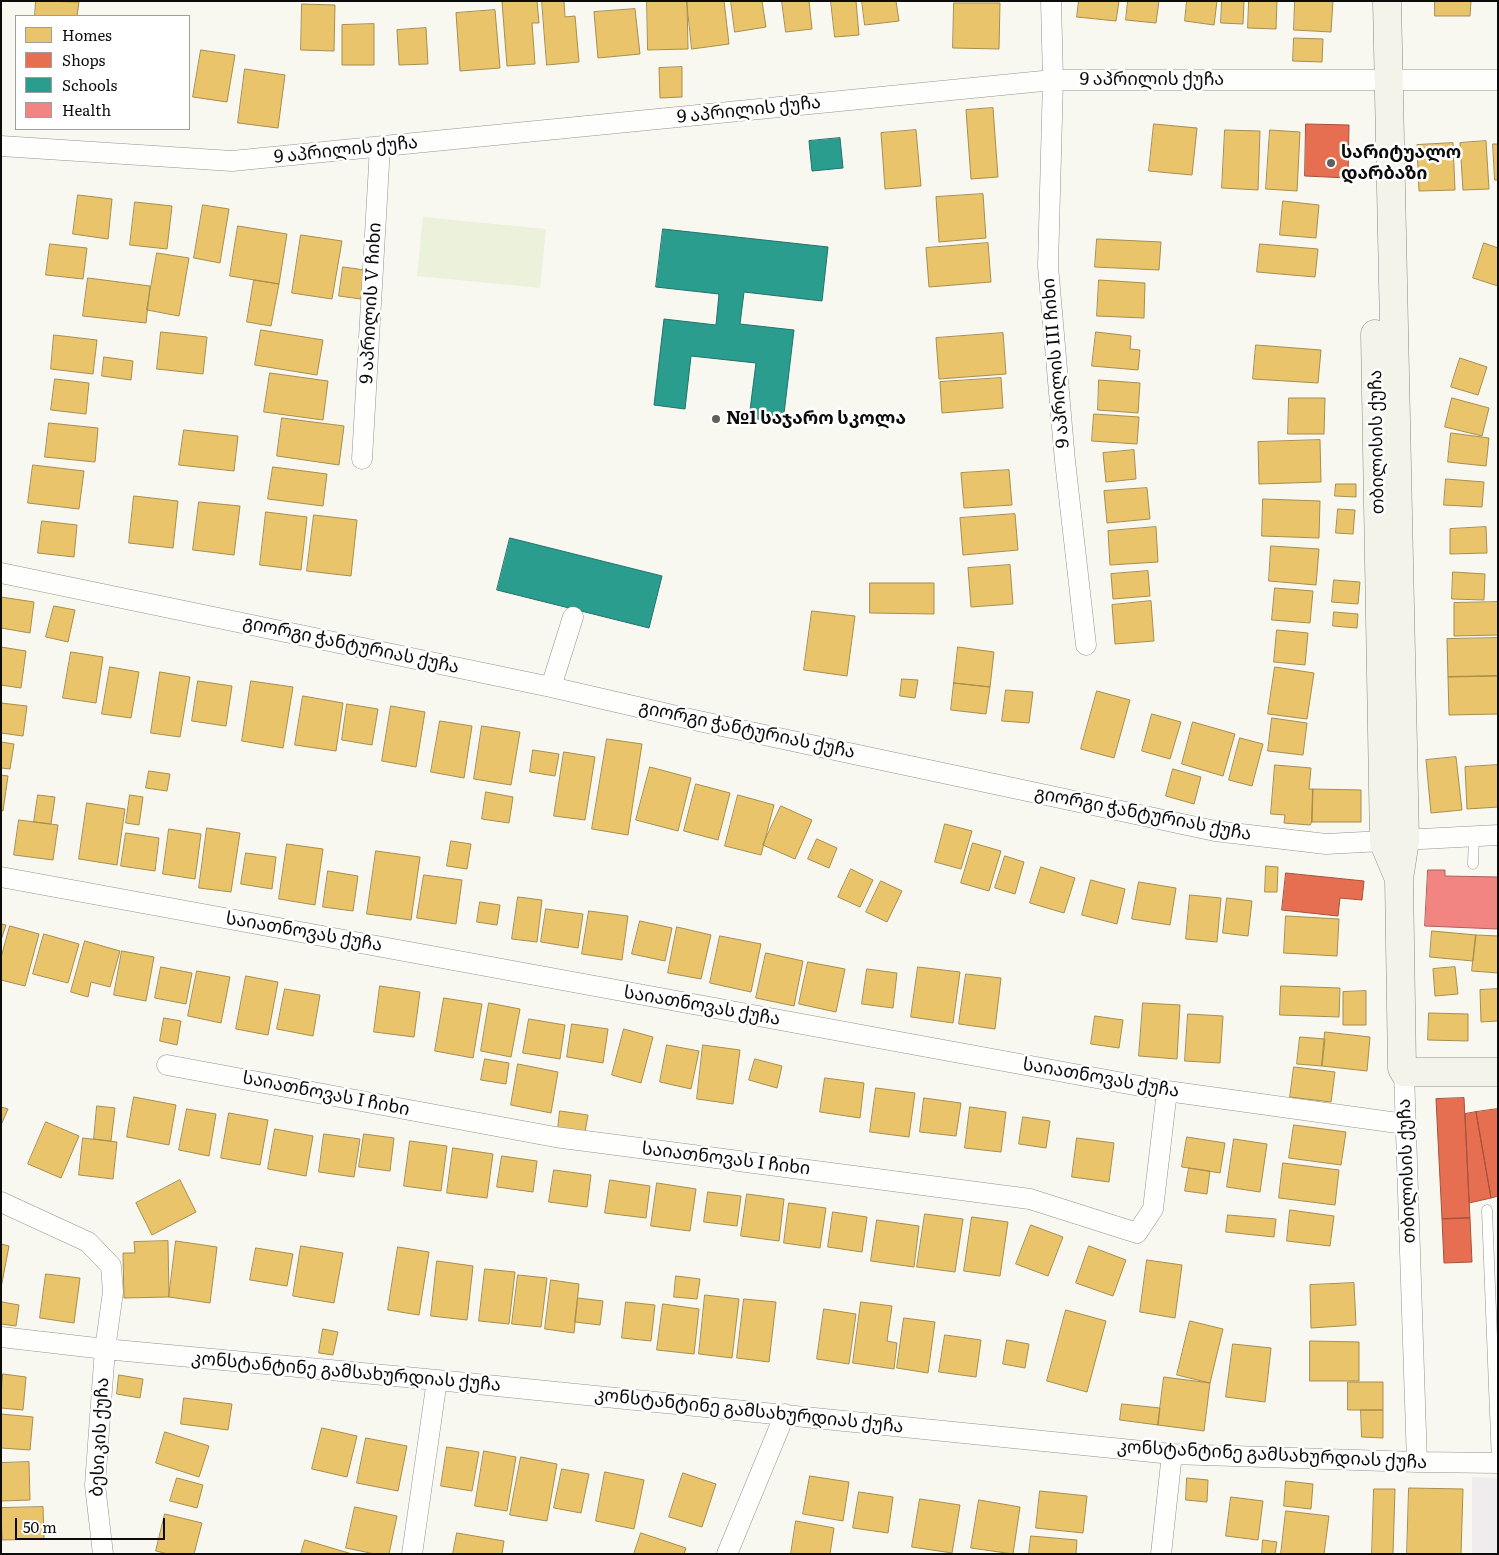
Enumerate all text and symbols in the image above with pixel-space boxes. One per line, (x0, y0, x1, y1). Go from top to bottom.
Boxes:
legend (15, 15, 190, 130)
text: Homes (62, 23, 112, 46)
text: Shops (62, 48, 105, 71)
street label: 9 აპრილის ქუჩა (1080, 69, 1224, 91)
text: Schools (62, 73, 117, 96)
street label: 9 აპრილის ქუჩა (676, 92, 822, 128)
text: Health (62, 98, 111, 121)
street label: 9 აპრილის ქუჩა (273, 132, 419, 168)
place label: სარიტუალო დარბაზი (1341, 142, 1461, 184)
marker: სარიტუალო დარბაზი (1325, 157, 1337, 169)
street label: 9 აპრილის V ჩიხი (356, 222, 386, 384)
street label: 9 აპრილის III ჩიხი (1038, 277, 1074, 449)
street label: თბილისის ქუჩა (1365, 369, 1389, 515)
place label: №1 საჯარო სკოლა (726, 408, 906, 430)
marker: №1 საჯარო სკოლა (710, 413, 722, 425)
street label: გიორგი ჭანტურიას ქუჩა (241, 612, 461, 678)
street label: გიორგი ჭანტურიას ქუჩა (637, 697, 857, 763)
street label: გიორგი ჭანტურიას ქუჩა (1033, 782, 1253, 846)
street label: საიათნოვას ქუჩა (224, 908, 384, 956)
street label: საიათნოვას ქუჩა (622, 982, 782, 1030)
street label: საიათნოვას ქუჩა (1021, 1054, 1181, 1102)
street label: საიათნოვას I ჩიხი (241, 1067, 411, 1121)
street label: თბილისის ქუჩა (1394, 1098, 1420, 1244)
street label: საიათნოვას I ჩიხი (640, 1138, 812, 1180)
street label: კონსტანტინე გამსახურდიას ქუჩა (190, 1348, 502, 1396)
street label: ბესიკის ქუჩა (86, 1377, 114, 1497)
street label: კონსტანტინე გამსახურდიას ქუჩა (593, 1384, 905, 1438)
street label: კონსტანტინე გამსახურდიას ქუჩა (1116, 1436, 1428, 1474)
scale bar (18, 1508, 168, 1540)
text: 50 m (23, 1515, 57, 1538)

